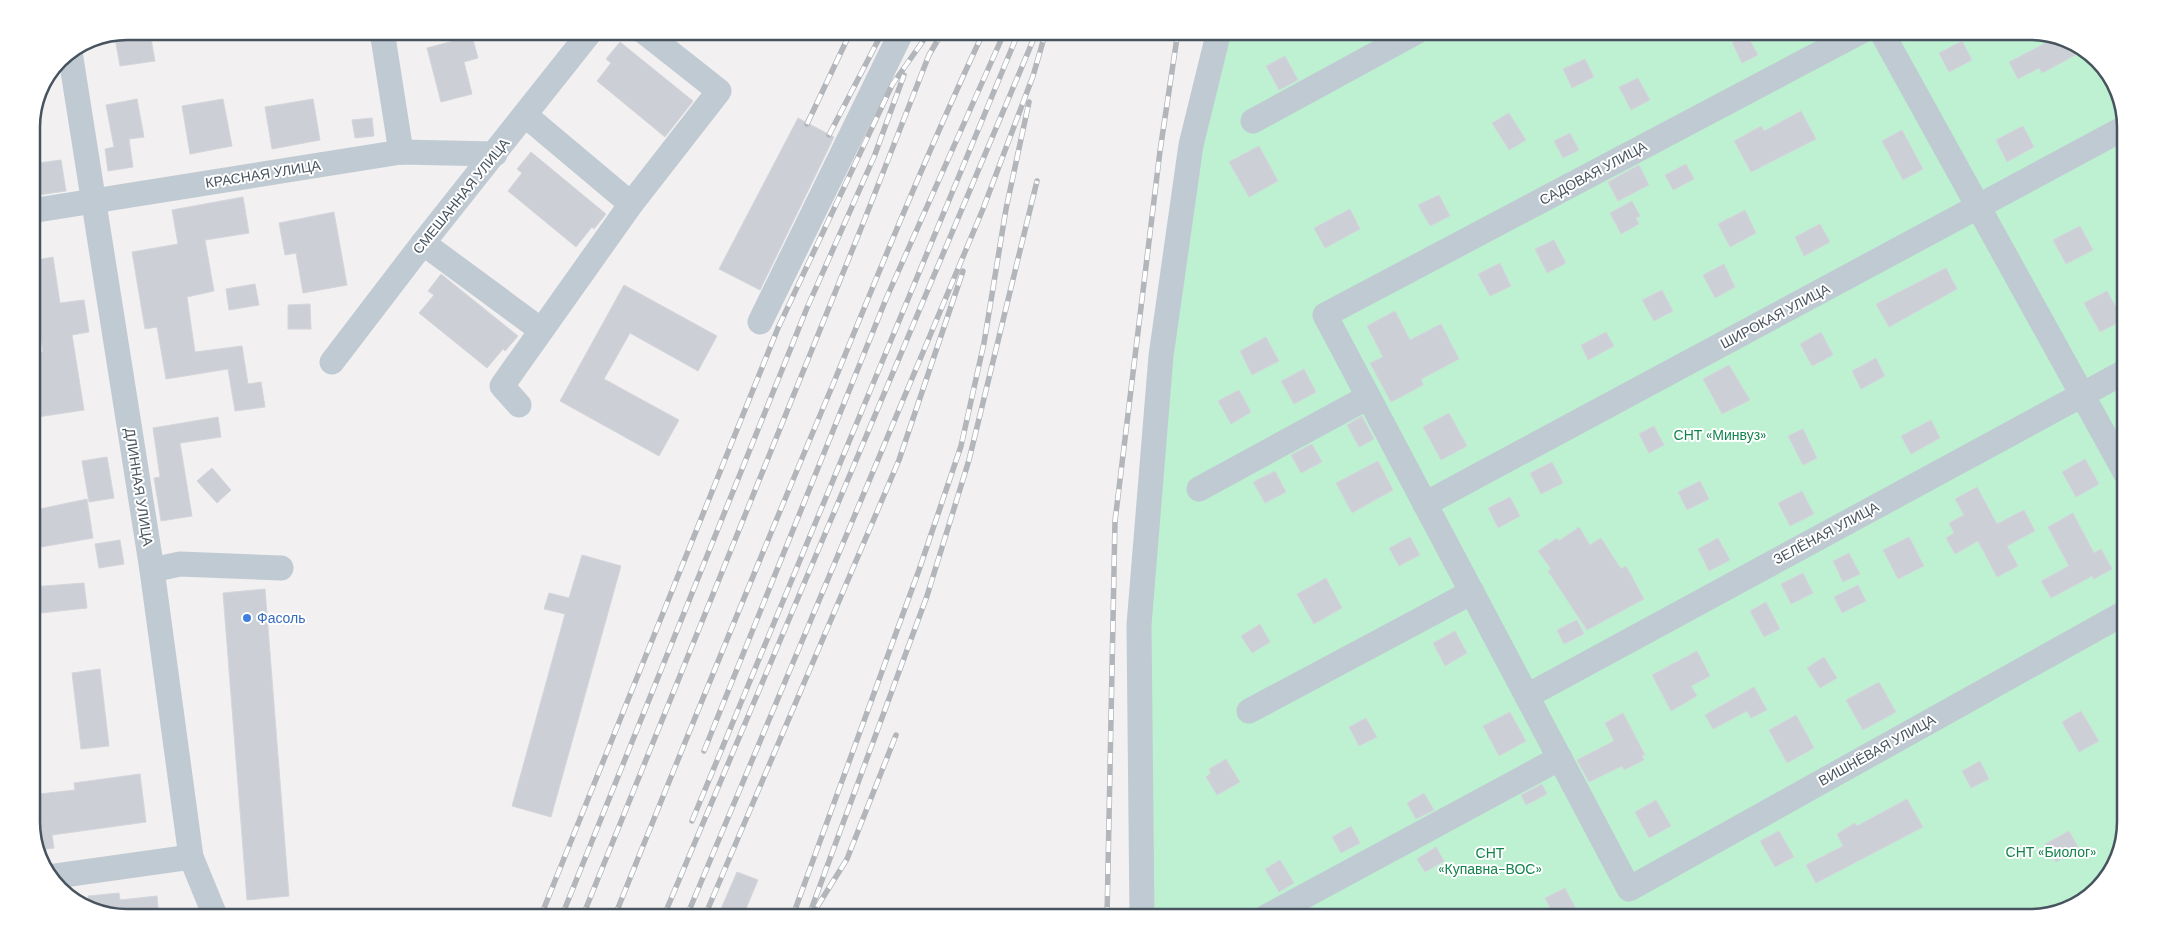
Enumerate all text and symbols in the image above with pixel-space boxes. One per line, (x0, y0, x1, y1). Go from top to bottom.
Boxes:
street label: СМЕШАННАЯ УЛИЦА (409, 134, 514, 258)
street label: САДОВАЯ УЛИЦА (1536, 137, 1651, 209)
street label: КРАСНАЯ УЛИЦА (204, 156, 323, 192)
street label: ШИРОКАЯ УЛИЦА (1717, 279, 1833, 352)
park label: СНТ «Минвуз» (1674, 426, 1766, 444)
street label: ДЛИННАЯ УЛИЦА (121, 427, 157, 548)
street label: ЗЕЛЁНАЯ УЛИЦА (1770, 497, 1882, 568)
place label: Фасоль (257, 609, 306, 627)
marker: Фасоль (241, 612, 253, 624)
street label: ВИШНЁВАЯ УЛИЦА (1815, 710, 1939, 790)
park label: СНТ «Биолог» (2006, 843, 2096, 861)
park label: СНТ «Купавна-ВОС» (1438, 844, 1542, 878)

